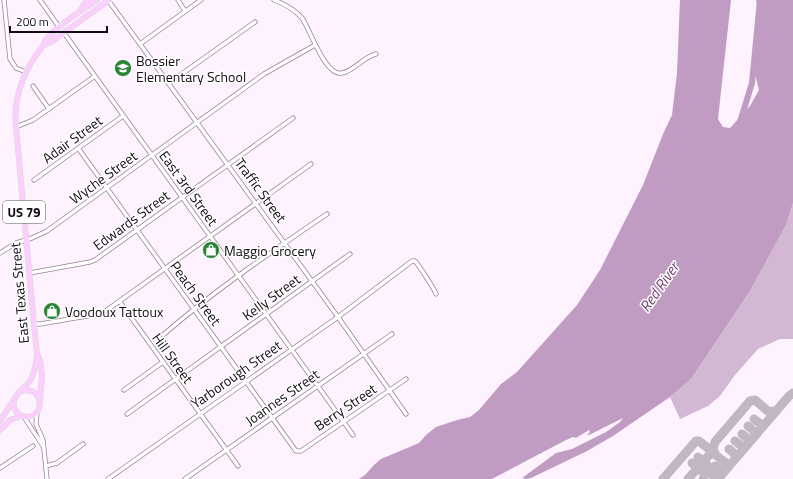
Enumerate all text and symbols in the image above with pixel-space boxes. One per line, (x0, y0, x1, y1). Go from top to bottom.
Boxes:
scale bar (10, 8, 107, 34)
text: 200 m (16, 12, 49, 31)
place label: Bossier Elementary School (136, 50, 246, 87)
school or university icon: Bossier Elementary School (113, 58, 133, 78)
street label: Adair Street (38, 110, 106, 168)
street label: Wyche Street (65, 145, 141, 209)
street label: East 3rd Street (155, 146, 224, 230)
street label: Traffic Street (230, 153, 292, 227)
street label: Edwards Street (88, 185, 174, 255)
road number: US 79 (3, 201, 45, 223)
shop icon: Maggio Grocery (201, 240, 221, 260)
place label: Maggio Grocery (224, 240, 316, 261)
street label: East Texas Street (4, 242, 34, 344)
street label: Peach Street (165, 256, 227, 330)
water label: Red River (634, 256, 686, 317)
street label: Kelly Street (238, 269, 304, 325)
shop icon: Voodoux Tattoux (42, 301, 62, 321)
place label: Voodoux Tattoux (65, 301, 164, 322)
street label: Hill Street (147, 328, 199, 388)
street label: Yarborough Street (186, 335, 286, 413)
street label: Joannes Street (241, 364, 323, 430)
street label: Berry Street (310, 378, 380, 436)

